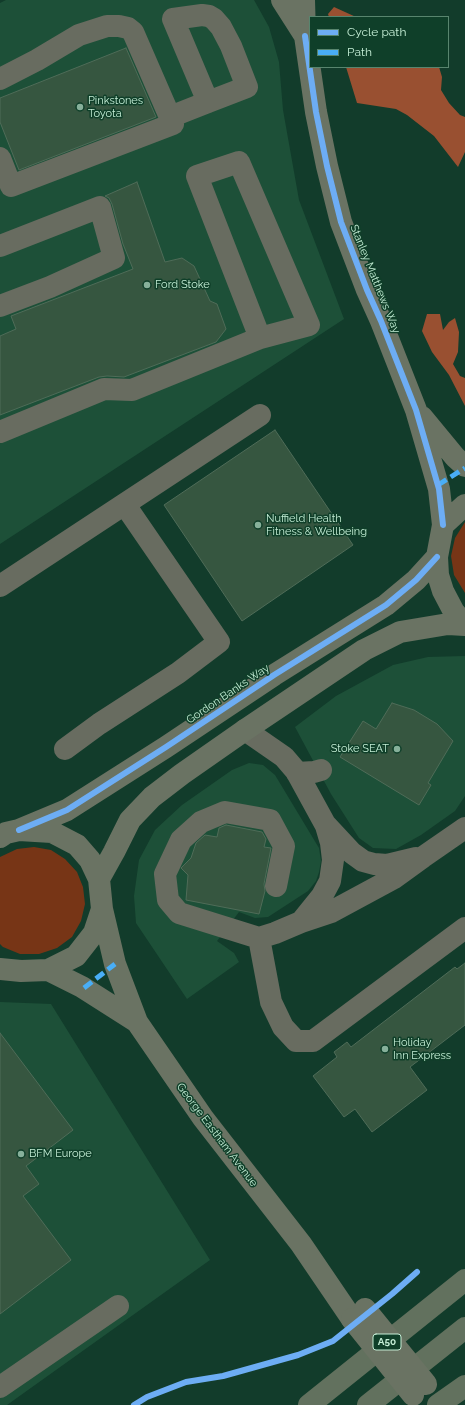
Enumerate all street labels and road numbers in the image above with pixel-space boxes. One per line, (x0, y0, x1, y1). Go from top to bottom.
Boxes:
street label: Stanley Matthews Way (347, 223, 403, 335)
street label: Gordon Banks Way (184, 661, 272, 727)
street label: George Eastham Avenue (174, 1081, 260, 1189)
road number: A50 (373, 1334, 401, 1350)

